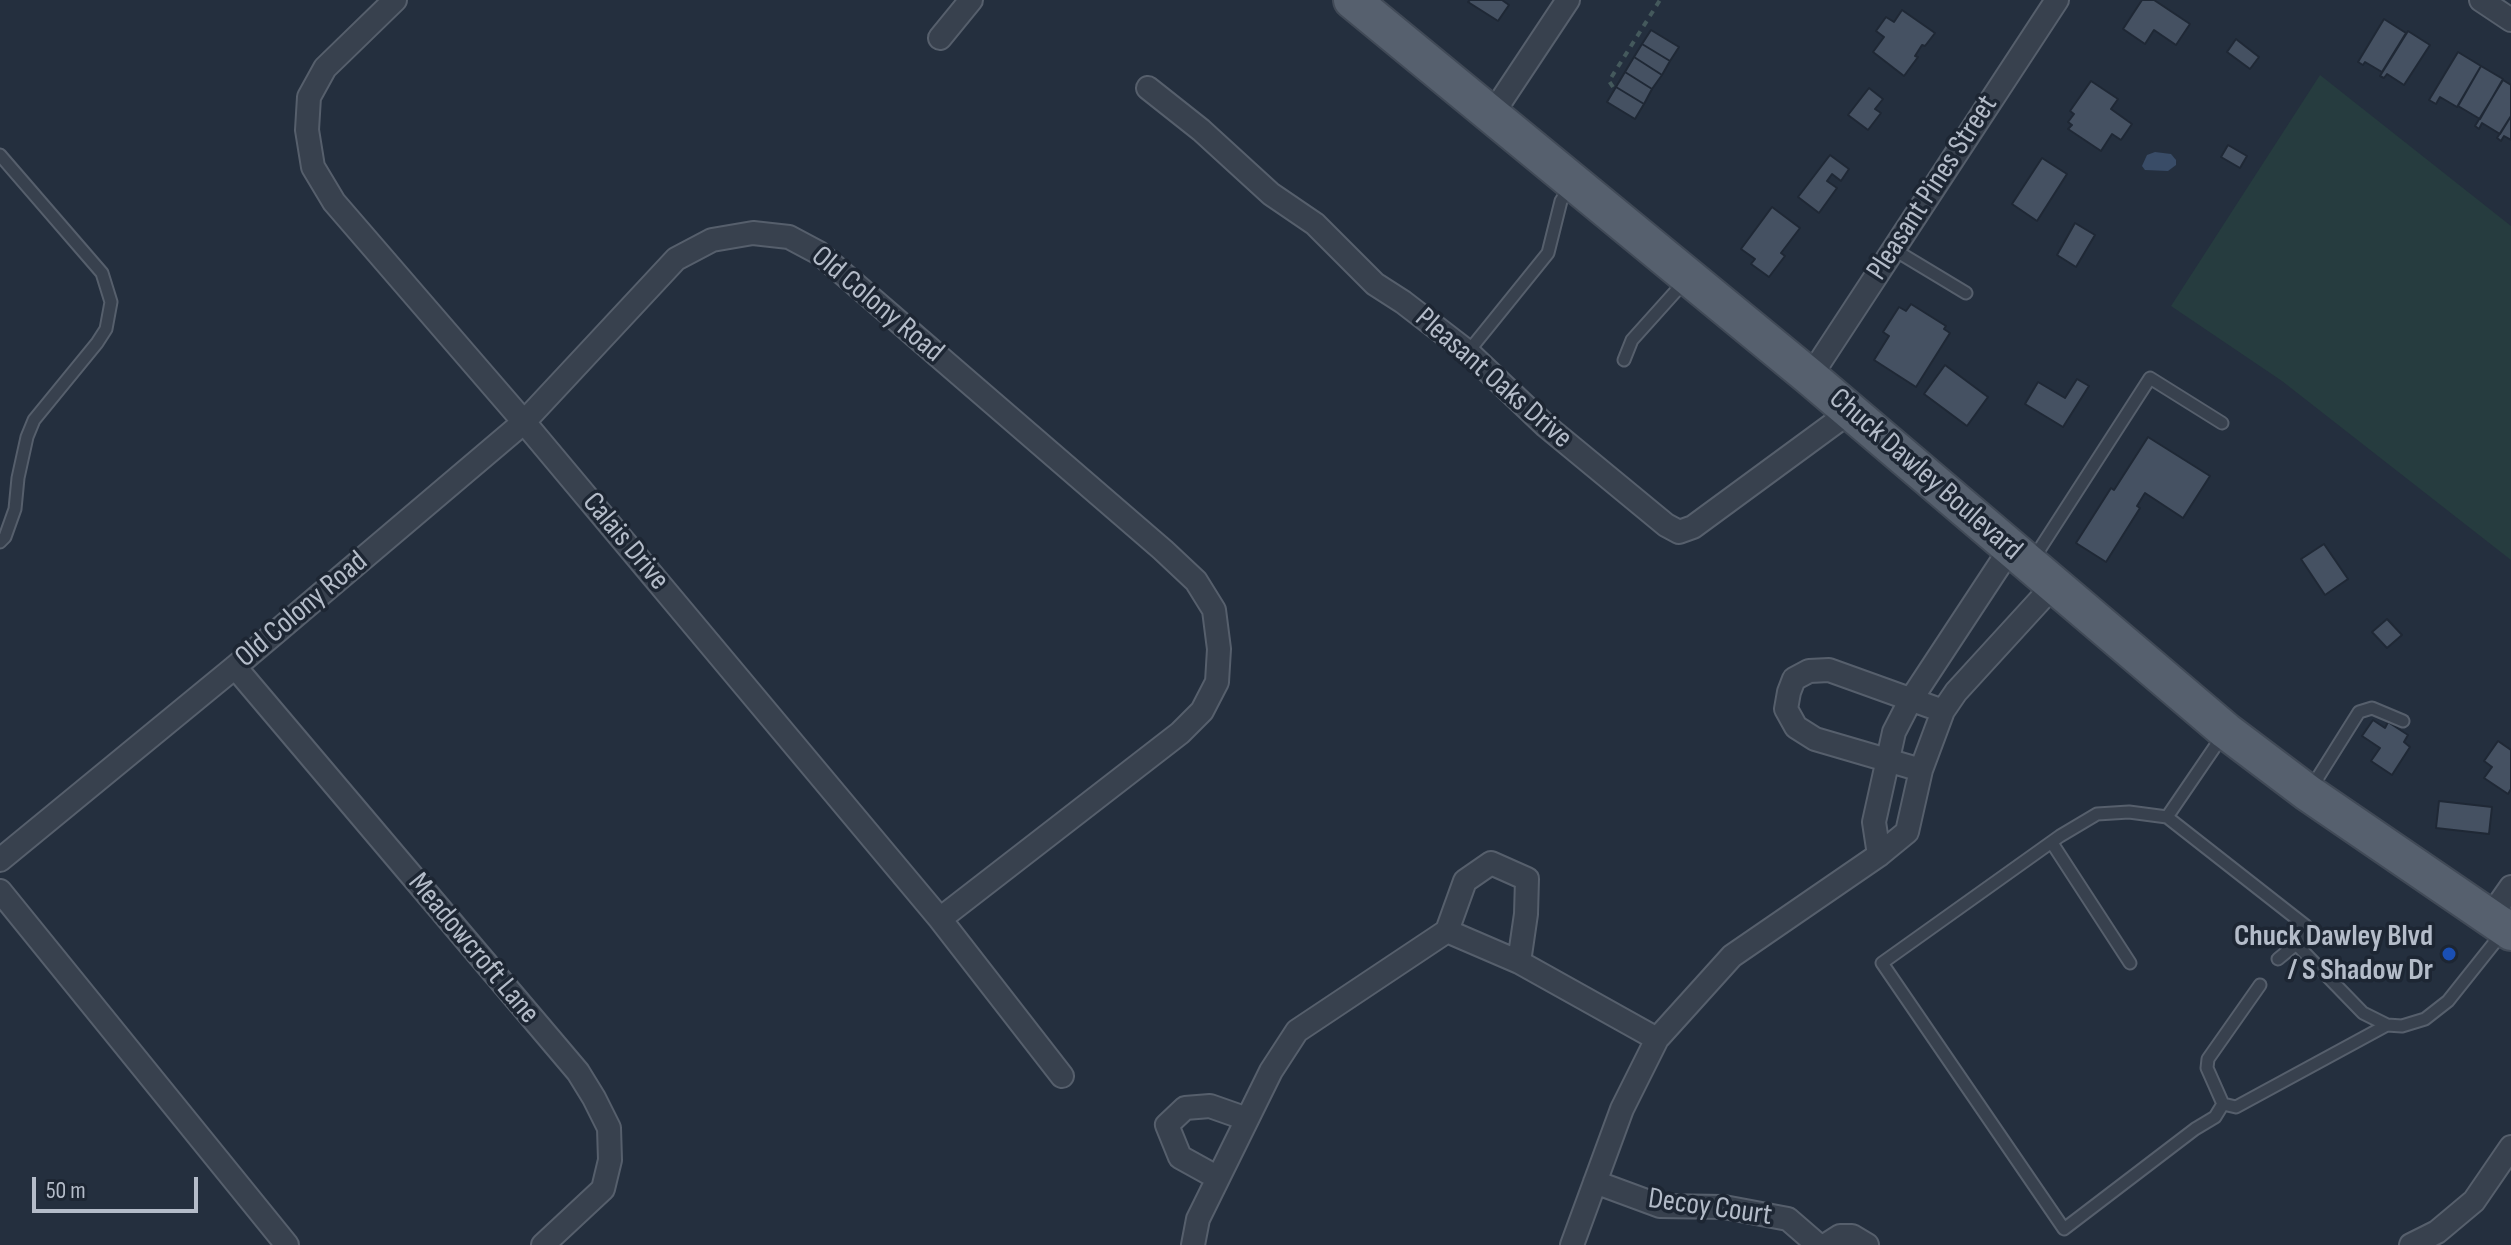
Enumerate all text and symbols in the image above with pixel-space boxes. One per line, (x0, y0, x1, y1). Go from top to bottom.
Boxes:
street label: Pleasant Pines Street (1860, 89, 2006, 287)
street label: Old Colony Road (804, 239, 950, 371)
street label: Pleasant Oaks Drive (1407, 301, 1579, 457)
street label: Chuck Dawley Boulevard (1821, 381, 2029, 569)
street label: Calais Drive (574, 486, 676, 598)
street label: Old Colony Road (229, 544, 375, 676)
street label: Meadowcroft Lane (400, 866, 546, 1032)
place label: Chuck Dawley Blvd / S Shadow Dr (2234, 919, 2433, 990)
marker: Chuck Dawley Blvd / S Shadow Dr (2440, 945, 2458, 963)
scale bar (36, 1161, 202, 1211)
text: 50 m (46, 1176, 86, 1205)
street label: Decoy Court (1646, 1182, 1774, 1234)

